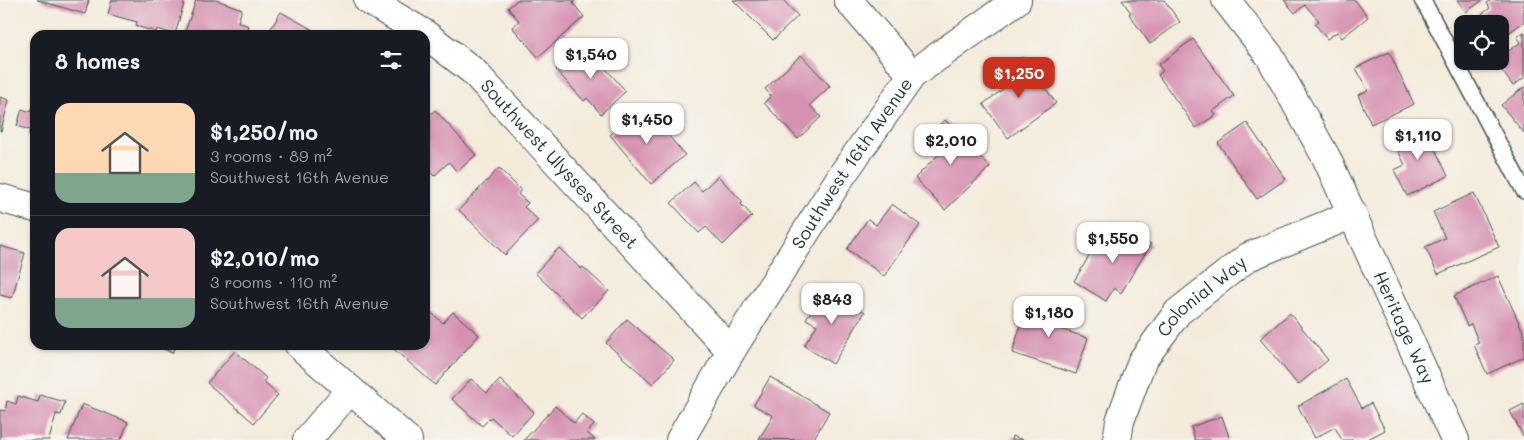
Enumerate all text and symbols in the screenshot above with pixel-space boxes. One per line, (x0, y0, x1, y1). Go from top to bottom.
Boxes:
map controls (1454, 15, 1509, 70)
button: locate (1454, 15, 1509, 70)
pin: $1,540 (550, 38, 632, 80)
text: $1,540 (565, 43, 617, 64)
icon: filters (377, 46, 405, 74)
text: 8 homes (55, 47, 140, 74)
pin: $1,250 (978, 56, 1060, 99)
text: $1,250 (994, 62, 1044, 83)
street label: Southwest 16th Avenue (785, 72, 918, 253)
street label: Southwest Ulysses Street (475, 74, 644, 254)
pin: $1,450 (606, 102, 688, 145)
text: $1,450 (621, 108, 673, 129)
text: $1,250/mo (210, 118, 318, 145)
pin: $1,110 (1377, 119, 1459, 161)
icon: home (95, 123, 155, 183)
pin: $2,010 (910, 124, 992, 166)
text: $1,110 (1395, 124, 1441, 145)
text: $2,010 (925, 129, 977, 150)
text: 3 rooms · 89 m² (210, 145, 332, 166)
text: Southwest 16th Avenue (210, 166, 389, 187)
pin: $1,550 (1072, 222, 1154, 264)
text: $1,550 (1088, 227, 1138, 248)
text: $2,010/mo (210, 244, 319, 271)
icon: home (95, 248, 155, 308)
street label: Colonial Way (1151, 250, 1251, 341)
street label: Heritage Way (1368, 267, 1441, 387)
text: 3 rooms · 110 m² (210, 271, 337, 292)
pin: $843 (802, 282, 862, 325)
text: $843 (812, 288, 852, 309)
text: Southwest 16th Avenue (210, 292, 389, 313)
pin: $1,180 (1008, 296, 1090, 338)
text: $1,180 (1024, 301, 1074, 322)

